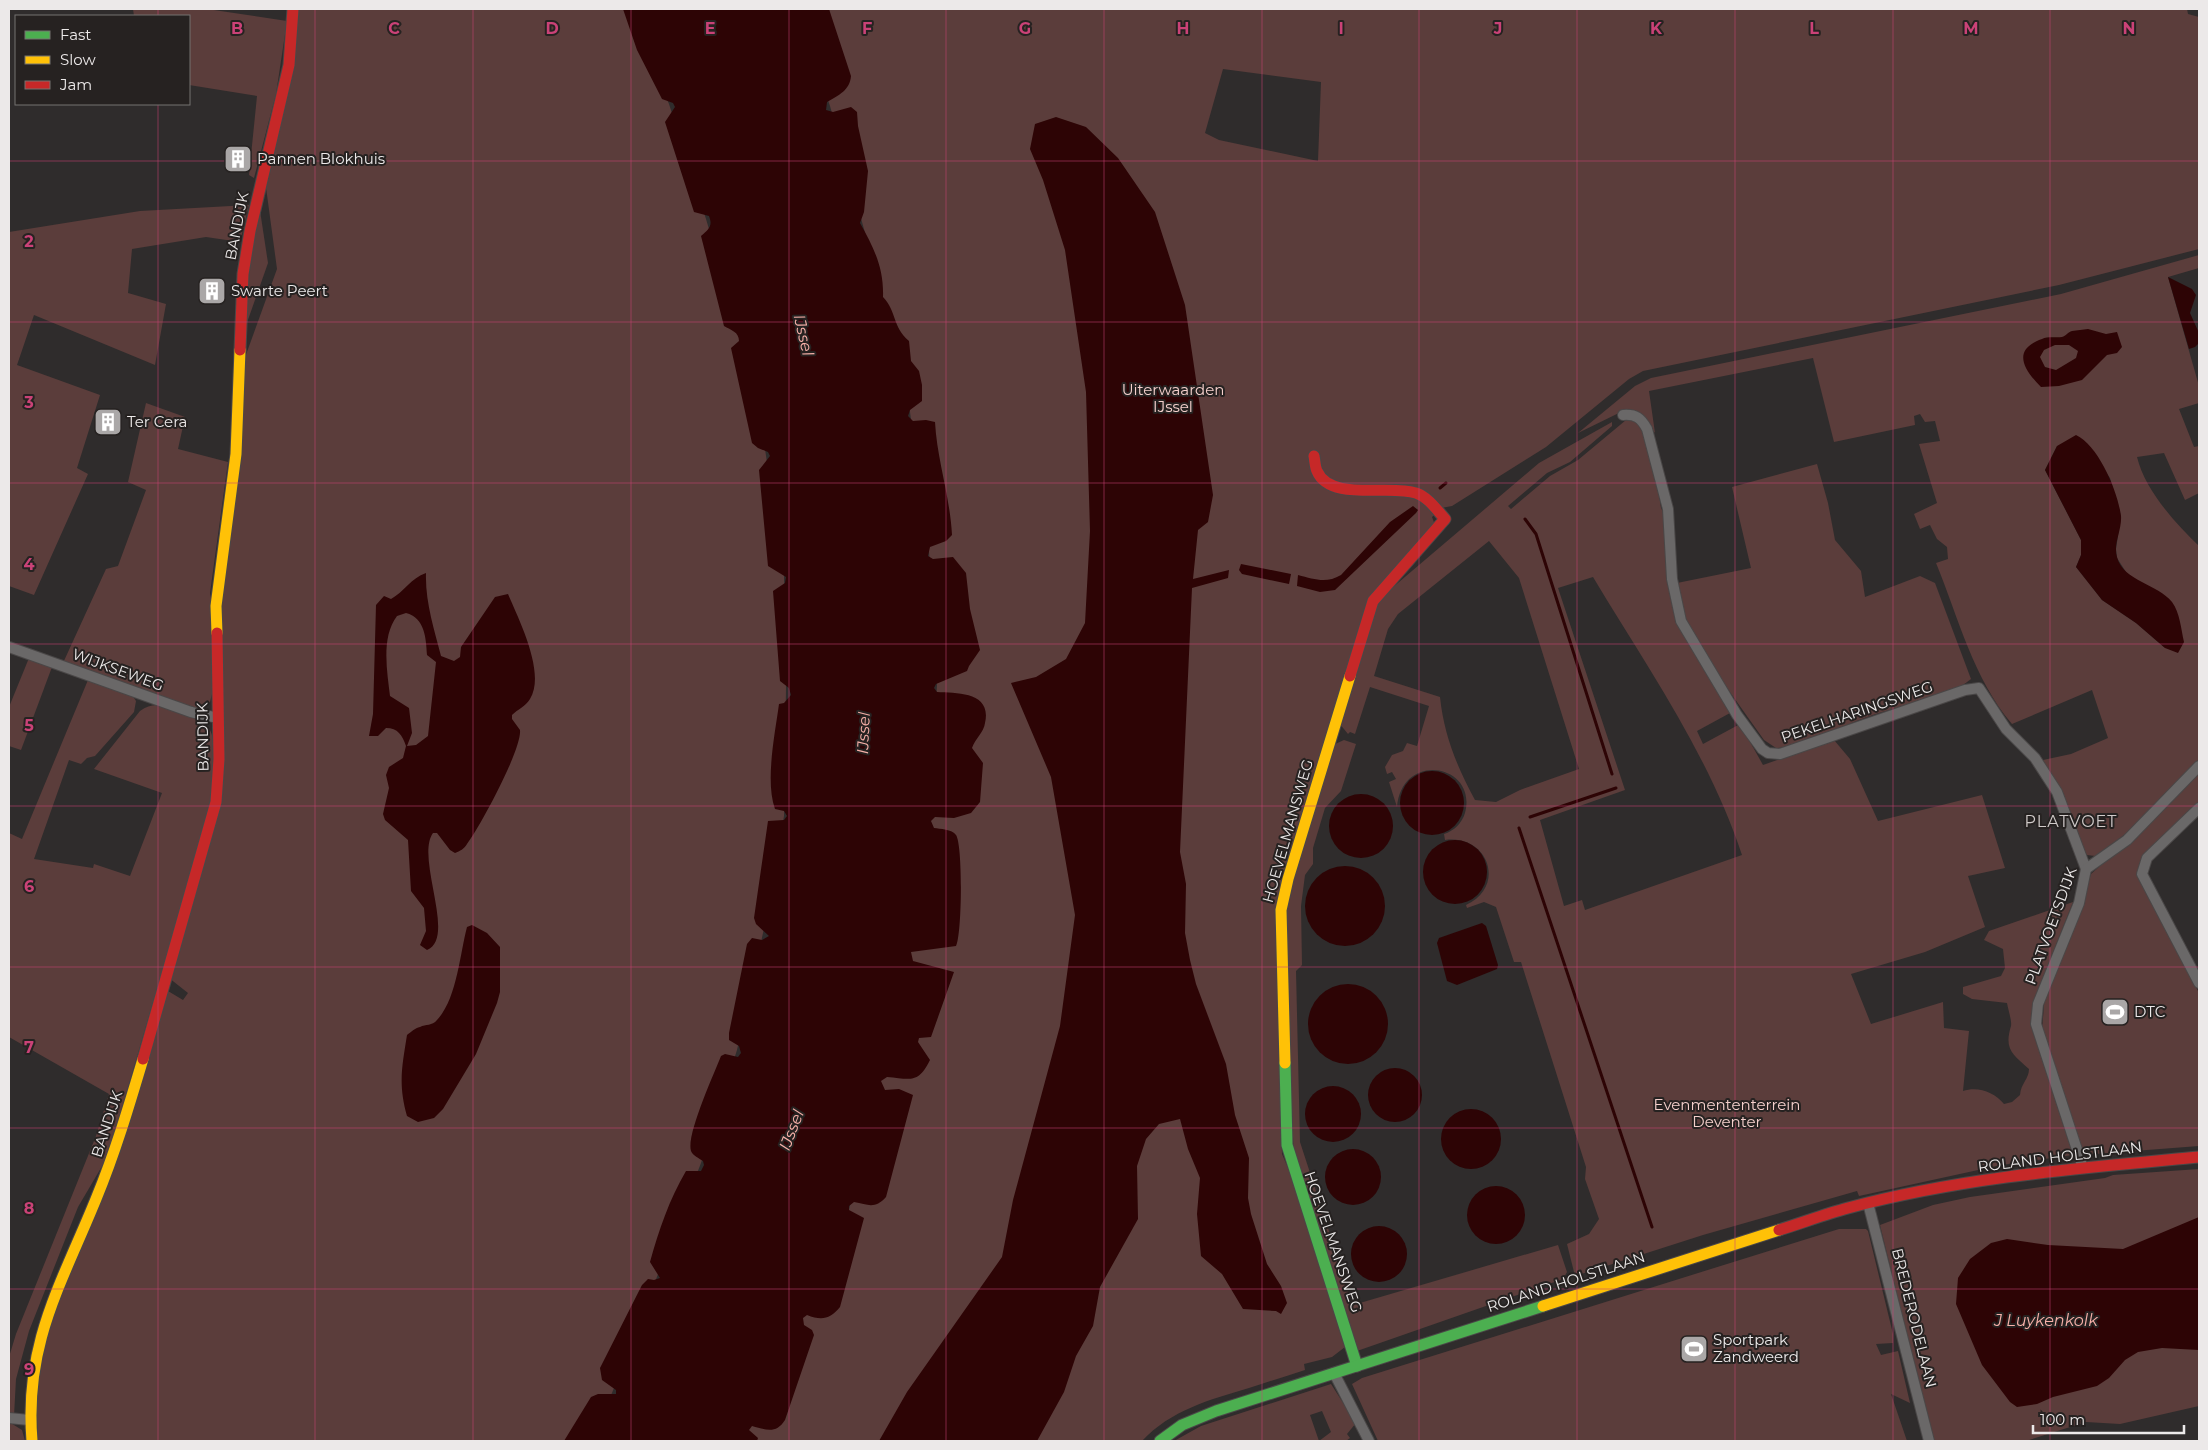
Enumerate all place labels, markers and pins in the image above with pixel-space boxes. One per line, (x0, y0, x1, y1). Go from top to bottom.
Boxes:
building icon: Pannen Blokhuis (223, 144, 253, 174)
place label: Pannen Blokhuis (257, 149, 385, 168)
building icon: Swarte Peert (197, 276, 227, 306)
place label: Swarte Peert (231, 281, 328, 300)
building icon: Ter Cera (93, 407, 123, 437)
place label: Ter Cera (127, 412, 187, 431)
sports icon: DTC (2100, 997, 2130, 1027)
place label: DTC (2134, 1002, 2166, 1021)
place label: Sportpark Zandweerd (1713, 1330, 1799, 1366)
sports icon: Sportpark Zandweerd (1679, 1334, 1709, 1364)

